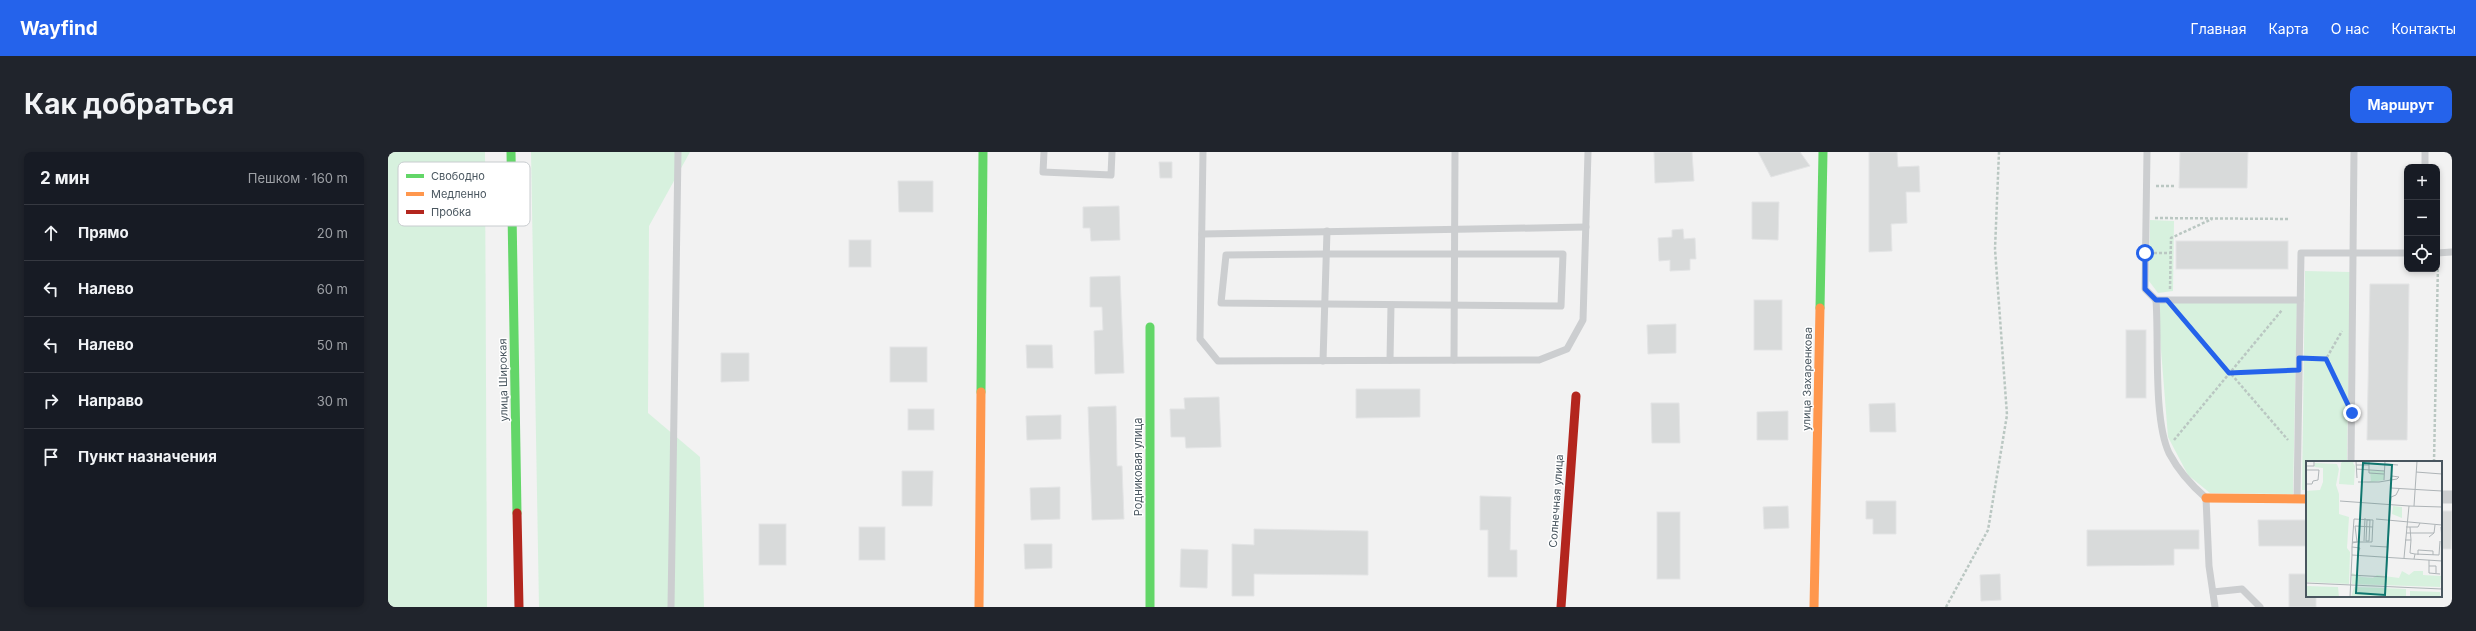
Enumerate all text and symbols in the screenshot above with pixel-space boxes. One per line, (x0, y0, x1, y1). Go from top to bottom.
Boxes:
text: Wayfind (20, 17, 98, 40)
text: Главная (2191, 20, 2246, 37)
text: Карта (2268, 20, 2309, 37)
text: О нас (2331, 20, 2369, 37)
text: Контакты (2391, 20, 2456, 37)
button: Маршрут (2350, 86, 2452, 123)
text: Как добраться (24, 87, 234, 121)
legend (398, 162, 530, 226)
map controls (2404, 164, 2440, 272)
button: + (2404, 164, 2440, 200)
text: 2 мин (40, 168, 90, 188)
text: Свободно (431, 169, 485, 183)
text: Пешком · 160 m (248, 170, 348, 186)
text: Медленно (431, 187, 487, 201)
button: − (2404, 200, 2440, 236)
text: Пробка (431, 205, 471, 219)
icon: ahead (40, 222, 62, 244)
text: Прямо (78, 223, 129, 242)
text: 20 m (317, 225, 348, 241)
button: locate (2404, 236, 2440, 272)
route start (2136, 244, 2154, 262)
icon: left (40, 278, 62, 300)
text: Налево (78, 279, 134, 298)
text: 60 m (317, 281, 348, 297)
street label: улица Захаренкова (1799, 327, 1815, 431)
icon: left (40, 334, 62, 356)
text: Налево (78, 335, 134, 354)
text: 50 m (317, 337, 348, 353)
street label: улица Широкая (495, 338, 511, 422)
icon: right (40, 390, 62, 412)
text: Направо (78, 391, 143, 410)
text: 30 m (317, 393, 348, 409)
route end (2343, 404, 2361, 422)
street label: Родниковая улица (1131, 418, 1145, 516)
icon: arrive (40, 446, 62, 468)
text: Пункт назначения (78, 447, 217, 466)
street label: Солнечная улица (1546, 454, 1566, 548)
inset map (2306, 461, 2442, 597)

